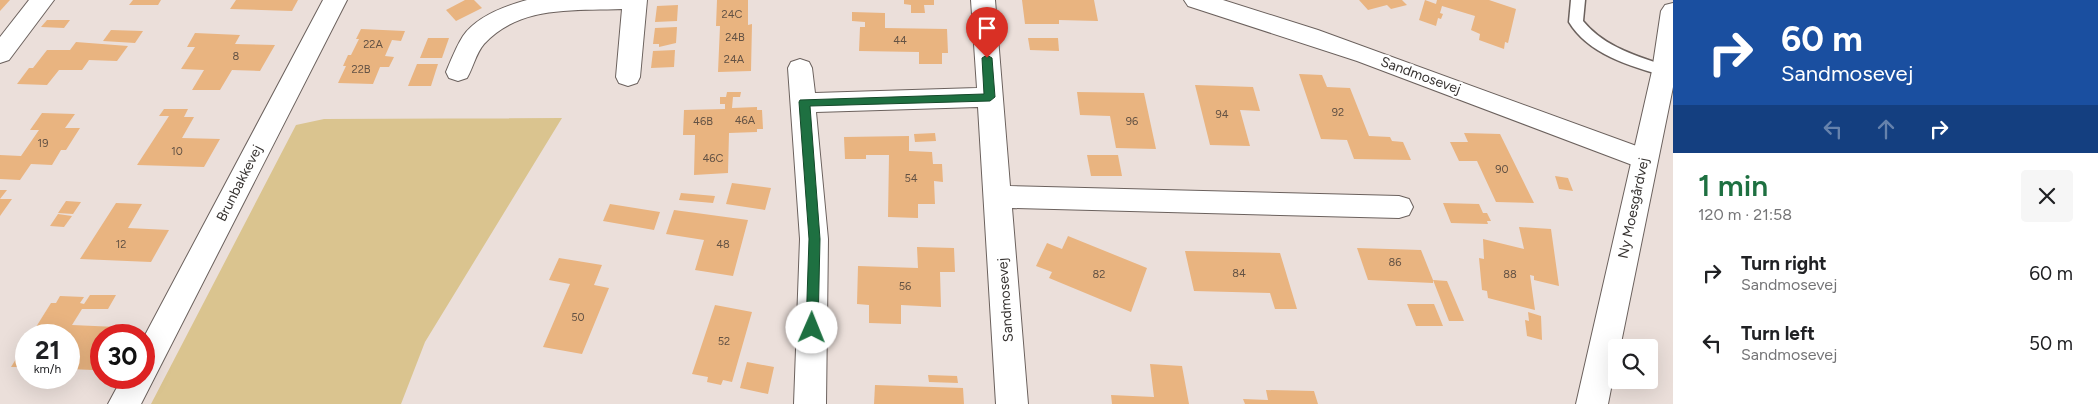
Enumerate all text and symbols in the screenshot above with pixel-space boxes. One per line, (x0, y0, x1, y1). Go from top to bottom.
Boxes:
pin (966, 7, 1008, 58)
house number: 24C (722, 8, 743, 21)
icon: arrive (973, 14, 1001, 42)
text: 60 m (1781, 18, 1863, 60)
icon: right (1698, 20, 1763, 85)
house number: 24B (725, 31, 745, 44)
house number: 44 (893, 34, 907, 47)
house number: 22A (363, 38, 383, 51)
house number: 8 (233, 50, 240, 63)
house number: 24A (724, 53, 745, 66)
street label: Sandmosevej (1378, 53, 1463, 98)
text: Sandmosevej (1781, 60, 1913, 87)
house number: 22B (351, 63, 371, 76)
house number: 92 (1332, 106, 1344, 119)
house number: 94 (1215, 108, 1229, 121)
house number: 46A (735, 114, 756, 127)
house number: 46B (693, 115, 713, 128)
house number: 96 (1126, 115, 1138, 128)
icon: left (1819, 115, 1847, 143)
icon: ahead (1872, 115, 1900, 143)
icon: right (1925, 115, 1953, 143)
house number: 19 (38, 137, 48, 150)
street label: Brunbakkevej (213, 142, 266, 224)
house number: 10 (171, 145, 183, 158)
house number: 46C (703, 152, 724, 165)
street label: Ny Moesgårdvej (1615, 156, 1652, 260)
house number: 90 (1495, 163, 1509, 176)
text: 1 min (1698, 167, 1768, 204)
button: close (2021, 170, 2073, 222)
house number: 54 (904, 172, 918, 185)
text: 120 m · 21:58 (1698, 205, 1792, 224)
house number: 12 (116, 238, 126, 251)
house number: 48 (716, 238, 730, 251)
text: Turn right (1741, 252, 1827, 275)
house number: 86 (1389, 256, 1401, 269)
street label: Sandmosevej (994, 257, 1017, 343)
icon: right (1698, 259, 1726, 287)
text: 60 m (2029, 262, 2073, 285)
house number: 84 (1232, 267, 1246, 280)
house number: 82 (1093, 268, 1105, 281)
house number: 88 (1503, 268, 1517, 281)
text: Sandmosevej (1741, 275, 1837, 294)
house number: 56 (899, 280, 911, 293)
position arrow (785, 301, 837, 353)
house number: 50 (571, 311, 585, 324)
text: Turn left (1741, 322, 1815, 345)
speed limit sign: 30 (90, 324, 155, 389)
icon: left (1698, 329, 1726, 357)
text: 50 m (2029, 332, 2073, 355)
text: 21 (35, 335, 60, 365)
house number: 52 (718, 335, 730, 348)
map controls (1608, 339, 1658, 389)
button: search (1608, 339, 1658, 389)
text: Sandmosevej (1741, 345, 1837, 364)
text: km/h (34, 362, 61, 376)

